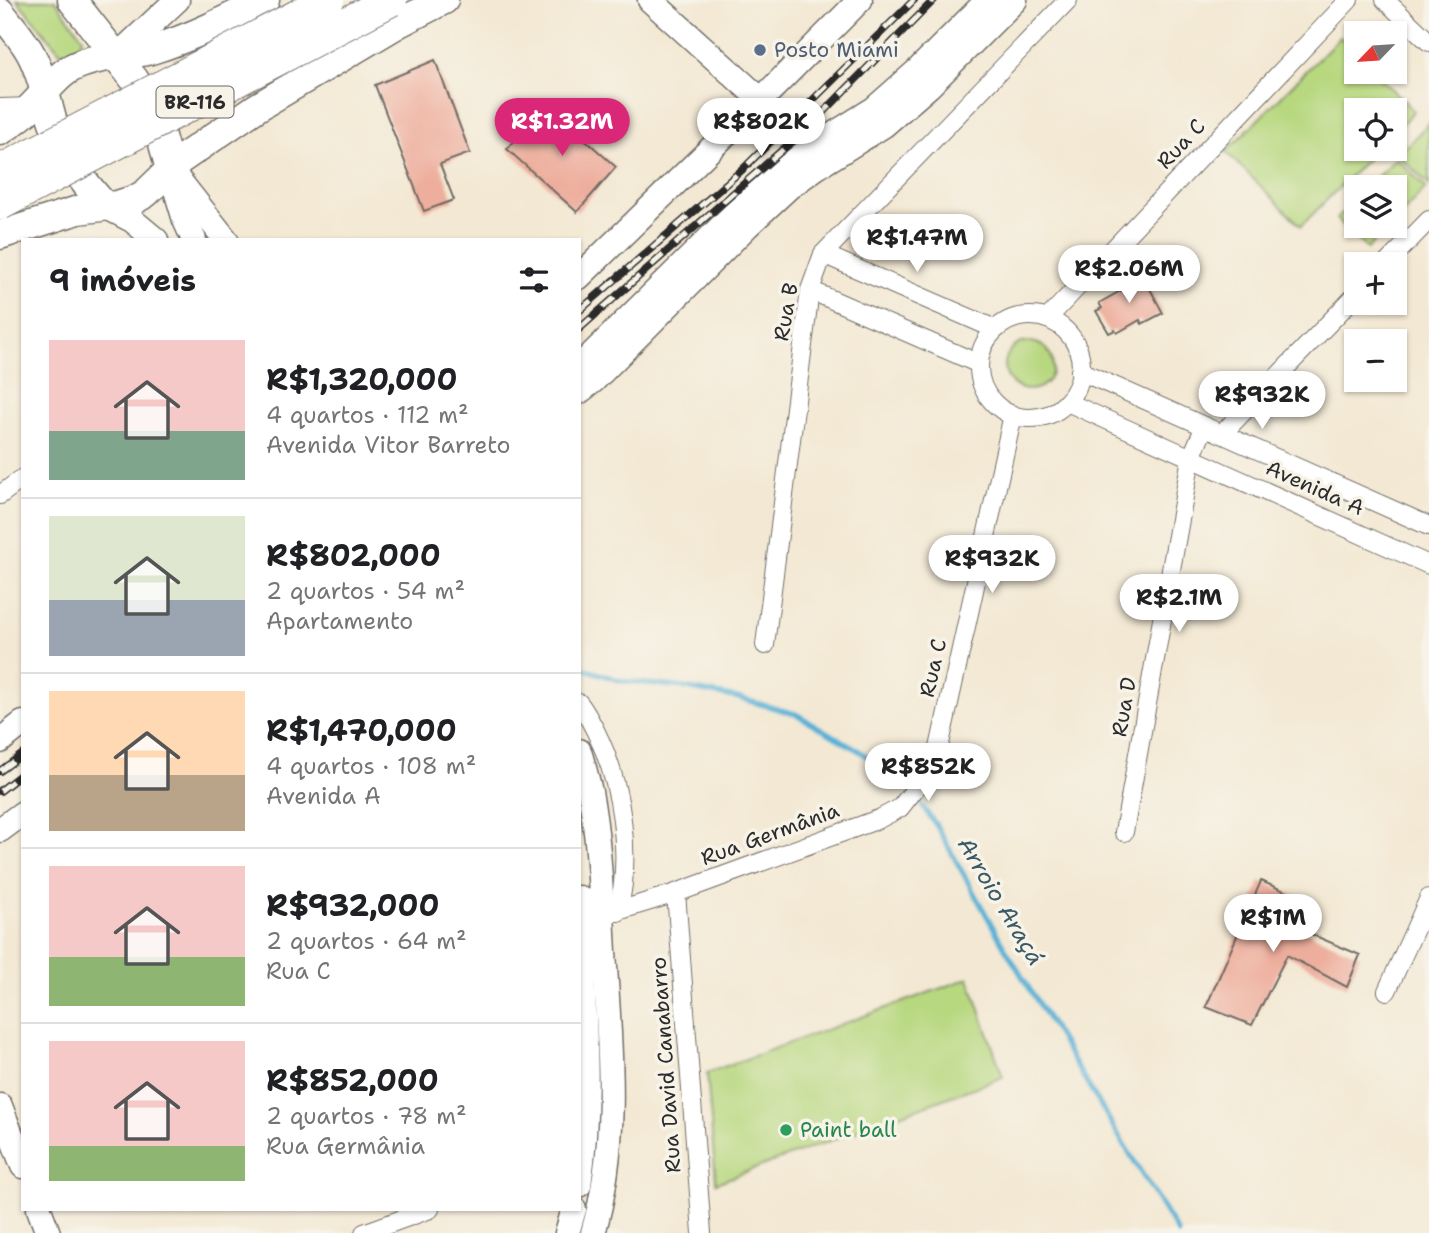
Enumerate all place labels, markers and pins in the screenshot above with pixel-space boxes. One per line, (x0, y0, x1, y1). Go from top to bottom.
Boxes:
place label: Posto Miami (774, 36, 899, 64)
marker: Posto Miami (752, 42, 768, 58)
pin: R$1.32M (497, 99, 627, 158)
pin: R$802K (704, 99, 818, 158)
pin: R$1.47M (852, 215, 982, 274)
pin: R$2.06M (1064, 246, 1194, 305)
pin: R$932K (1205, 372, 1319, 431)
pin: R$932K (935, 536, 1049, 595)
pin: R$2.1M (1122, 574, 1236, 634)
pin: R$852K (871, 744, 985, 803)
pin: R$1M (1232, 894, 1314, 954)
place label: Paint ball (800, 1116, 897, 1144)
marker: Paint ball (778, 1122, 794, 1138)

